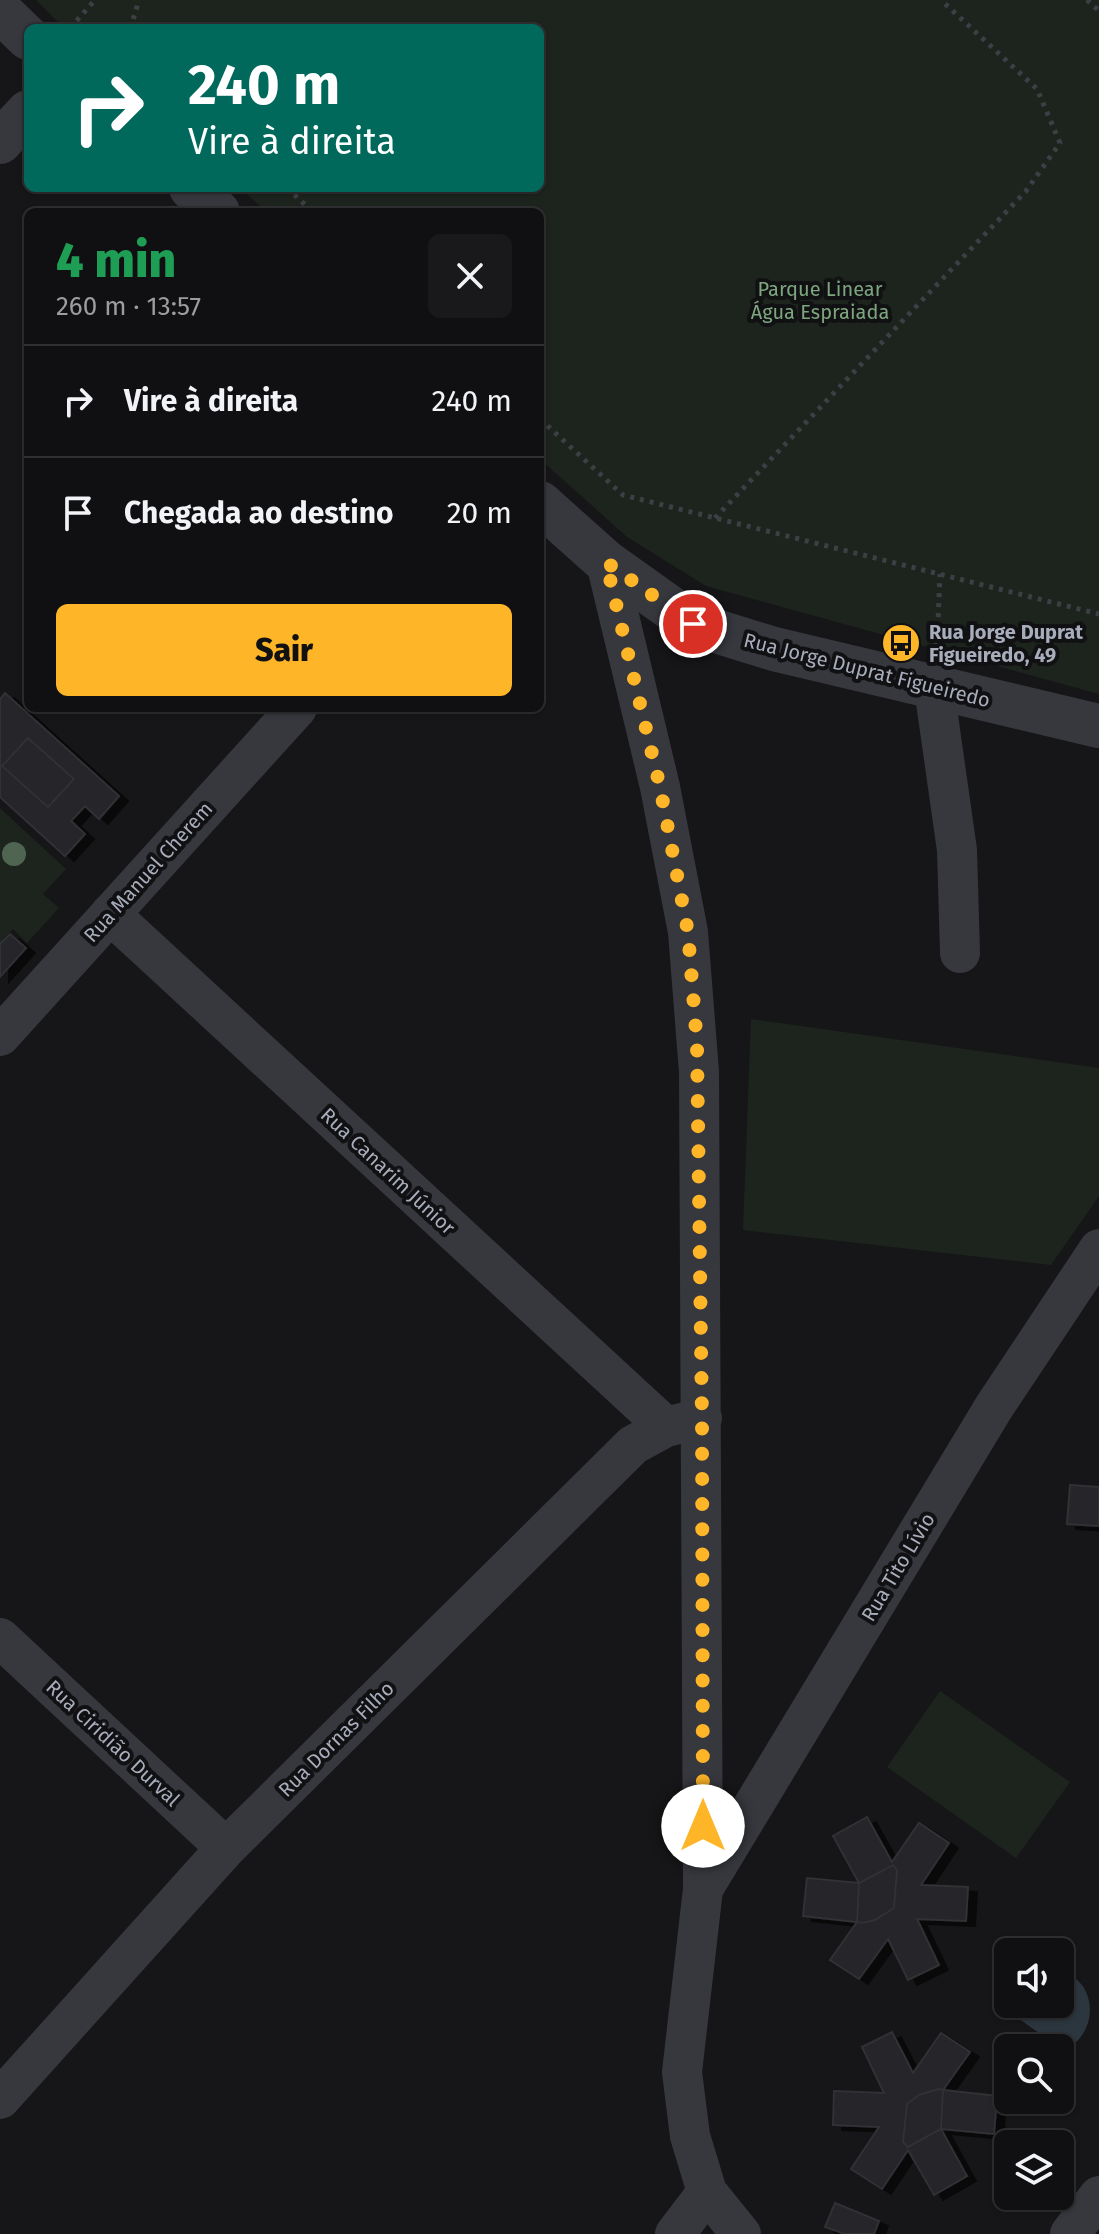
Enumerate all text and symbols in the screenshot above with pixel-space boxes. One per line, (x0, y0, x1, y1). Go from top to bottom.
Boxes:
text: 240 m (188, 52, 340, 119)
icon: right (56, 56, 160, 160)
text: Vire à direita (188, 120, 396, 164)
text: 4 min (56, 232, 176, 290)
button: close (428, 234, 512, 318)
park label: Parque Linear Água Espraiada (751, 277, 889, 324)
text: 260 m · 13:57 (56, 291, 201, 322)
icon: right (56, 379, 100, 423)
text: Vire à direita (124, 383, 298, 419)
text: 240 m (432, 383, 512, 419)
icon: arrive (56, 491, 100, 535)
text: Chegada ao destino (124, 495, 394, 531)
text: 20 m (447, 495, 512, 531)
pin (659, 590, 727, 658)
icon: arrive (671, 602, 715, 646)
button: Sair (56, 604, 512, 696)
place label: Rua Jorge Duprat Figueiredo, 49 (929, 620, 1083, 667)
bus stop icon: Rua Jorge Duprat Figueiredo, 49 (880, 622, 922, 664)
street label: Rua Jorge Duprat Figueiredo (741, 628, 993, 712)
street label: Rua Manuel Cherem (79, 797, 217, 947)
street label: Rua Canarim Júnior (316, 1103, 460, 1240)
street label: Rua Tito Lívio (856, 1508, 940, 1626)
street label: Rua Ciridião Durval (41, 1675, 185, 1811)
street label: Rua Dornas Filho (273, 1676, 399, 1802)
position arrow (661, 1784, 745, 1868)
map controls (994, 1938, 1074, 2210)
button: sound (994, 1938, 1074, 2018)
button: search (994, 2034, 1074, 2114)
button: layers (994, 2130, 1074, 2210)

